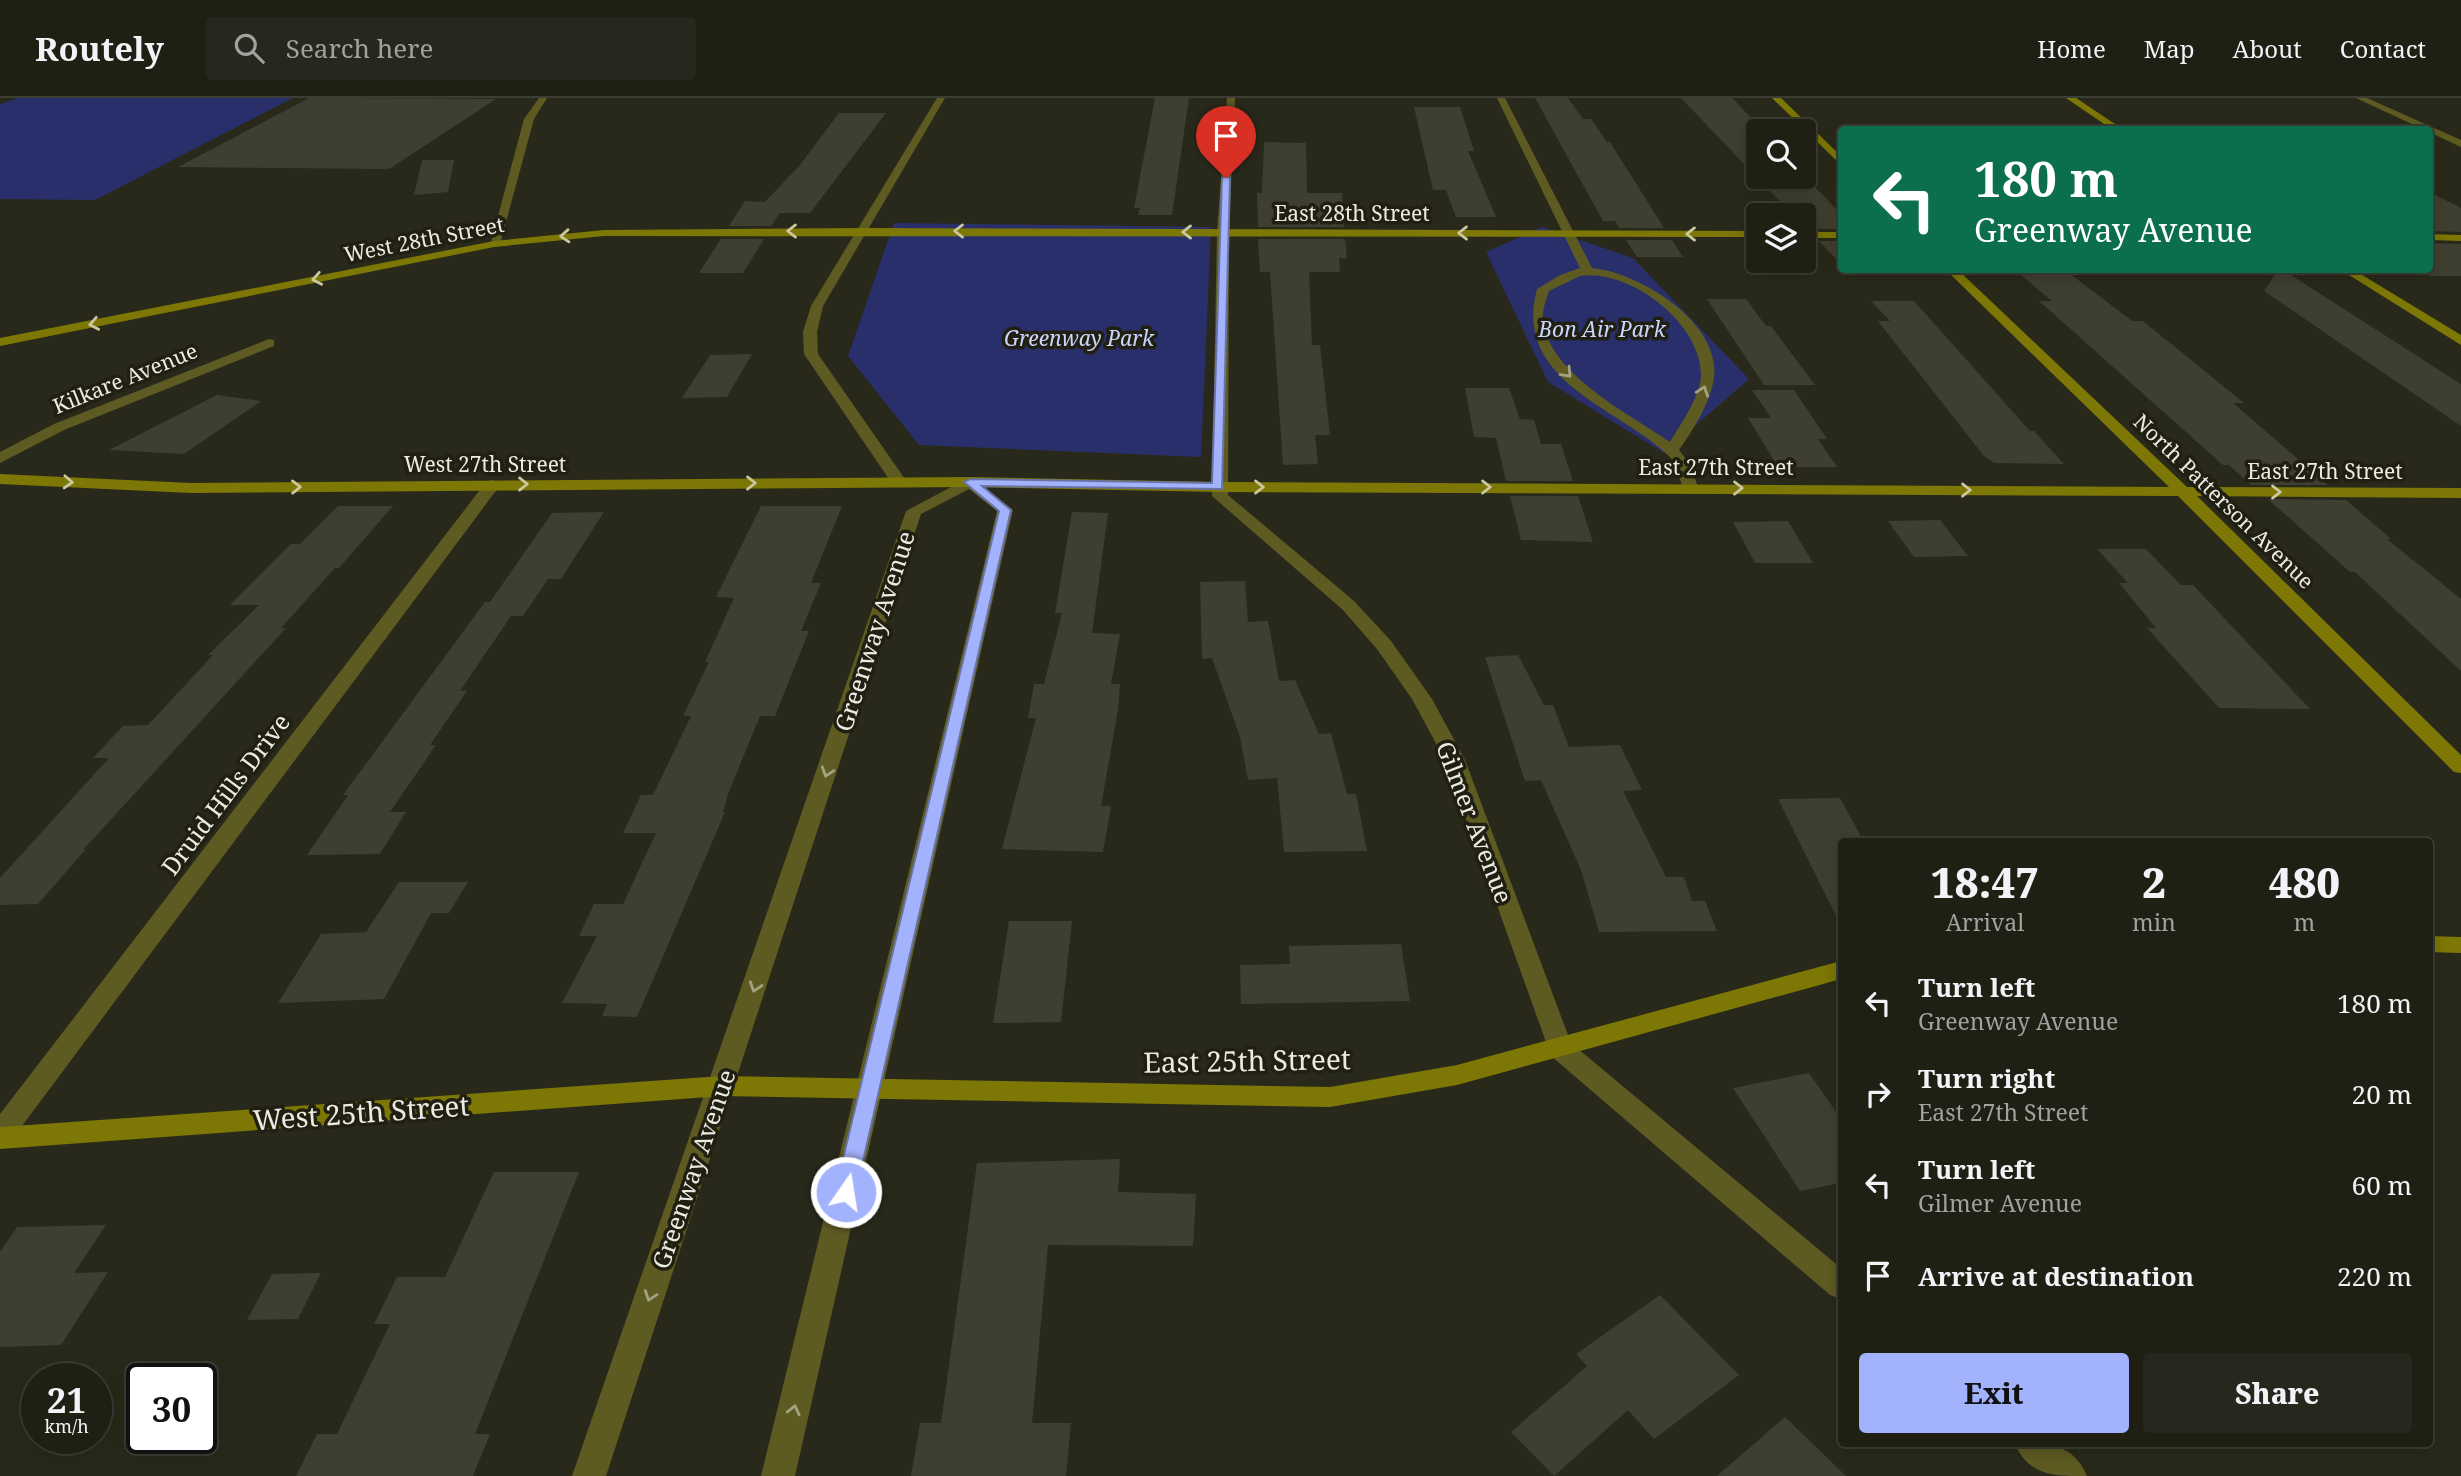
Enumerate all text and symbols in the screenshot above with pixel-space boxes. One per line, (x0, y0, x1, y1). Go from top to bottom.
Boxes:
search box (206, 17, 696, 80)
text: Routely (35, 26, 164, 71)
icon: search (230, 29, 268, 67)
text: Search here (286, 30, 433, 66)
text: Home (2037, 32, 2106, 65)
text: Map (2144, 32, 2195, 65)
text: About (2233, 32, 2302, 65)
text: Contact (2340, 32, 2426, 65)
pin (1196, 106, 1256, 178)
icon: arrive (1207, 117, 1245, 155)
map controls (1746, 119, 1816, 273)
button: search (1746, 119, 1816, 189)
text: 180 m (1974, 145, 2118, 211)
icon: left (1859, 154, 1950, 245)
street label: East 28th Street (1274, 199, 1430, 227)
button: layers (1746, 203, 1816, 273)
text: Greenway Avenue (1974, 208, 2253, 251)
street label: West 28th Street (342, 210, 506, 268)
one-way arrow (787, 223, 797, 239)
one-way arrow (953, 223, 964, 239)
one-way arrow (1181, 224, 1191, 240)
one-way arrow (1457, 225, 1468, 241)
one-way arrow (1685, 226, 1695, 242)
one-way arrow (559, 228, 570, 243)
one-way arrow (311, 271, 323, 286)
one-way arrow (88, 315, 100, 330)
park label: Bon Air Park (1537, 315, 1667, 343)
park label: Greenway Park (1004, 324, 1155, 352)
street label: Kilkare Avenue (49, 336, 201, 420)
one-way arrow (1558, 365, 1571, 378)
one-way arrow (1695, 386, 1709, 398)
street label: North Patterson Avenue (2128, 407, 2320, 595)
street label: West 27th Street (404, 450, 566, 478)
street label: East 27th Street (1638, 453, 1794, 481)
street label: East 27th Street (2247, 457, 2403, 485)
one-way arrow (63, 475, 74, 490)
one-way arrow (746, 475, 756, 491)
one-way arrow (518, 476, 529, 492)
one-way arrow (290, 479, 301, 494)
one-way arrow (1254, 479, 1264, 495)
one-way arrow (1481, 479, 1492, 495)
one-way arrow (1733, 480, 1744, 496)
one-way arrow (1961, 482, 1971, 498)
one-way arrow (2271, 484, 2282, 500)
street label: Greenway Avenue (826, 527, 922, 735)
street label: Druid Hills Drive (153, 706, 297, 882)
street label: Gilmer Avenue (1429, 736, 1521, 908)
one-way arrow (821, 765, 835, 777)
text: 18:47 (1931, 853, 2039, 910)
text: 2 (2142, 853, 2166, 910)
text: 480 (2269, 853, 2340, 910)
text: Arrival (1946, 906, 2024, 938)
text: min (2132, 906, 2176, 938)
text: m (2294, 906, 2315, 938)
text: Turn left (1918, 969, 2035, 1005)
one-way arrow (749, 981, 763, 993)
icon: left (1859, 984, 1897, 1022)
text: 180 m (2337, 985, 2412, 1021)
text: Greenway Avenue (1918, 1005, 2118, 1037)
street label: East 25th Street (1143, 1039, 1351, 1081)
text: Turn right (1918, 1060, 2055, 1096)
street label: Greenway Avenue (643, 1065, 743, 1273)
icon: right (1859, 1075, 1897, 1113)
text: 20 m (2352, 1076, 2412, 1112)
street label: West 25th Street (252, 1085, 471, 1139)
text: East 27th Street (1918, 1096, 2088, 1128)
text: Turn left (1918, 1151, 2035, 1187)
position arrow (809, 1155, 883, 1229)
icon: left (1859, 1166, 1897, 1204)
text: 60 m (2352, 1167, 2412, 1203)
text: Gilmer Avenue (1918, 1187, 2082, 1219)
icon: arrive (1859, 1257, 1897, 1295)
text: Arrive at destination (1918, 1258, 2194, 1294)
text: 220 m (2337, 1258, 2412, 1294)
one-way arrow (644, 1289, 658, 1301)
button: Exit (1859, 1353, 2129, 1433)
button: Share (2143, 1353, 2412, 1433)
speed limit sign: 30 (126, 1363, 217, 1454)
text: 21 (47, 1376, 86, 1423)
one-way arrow (786, 1404, 800, 1416)
text: km/h (44, 1414, 89, 1438)

